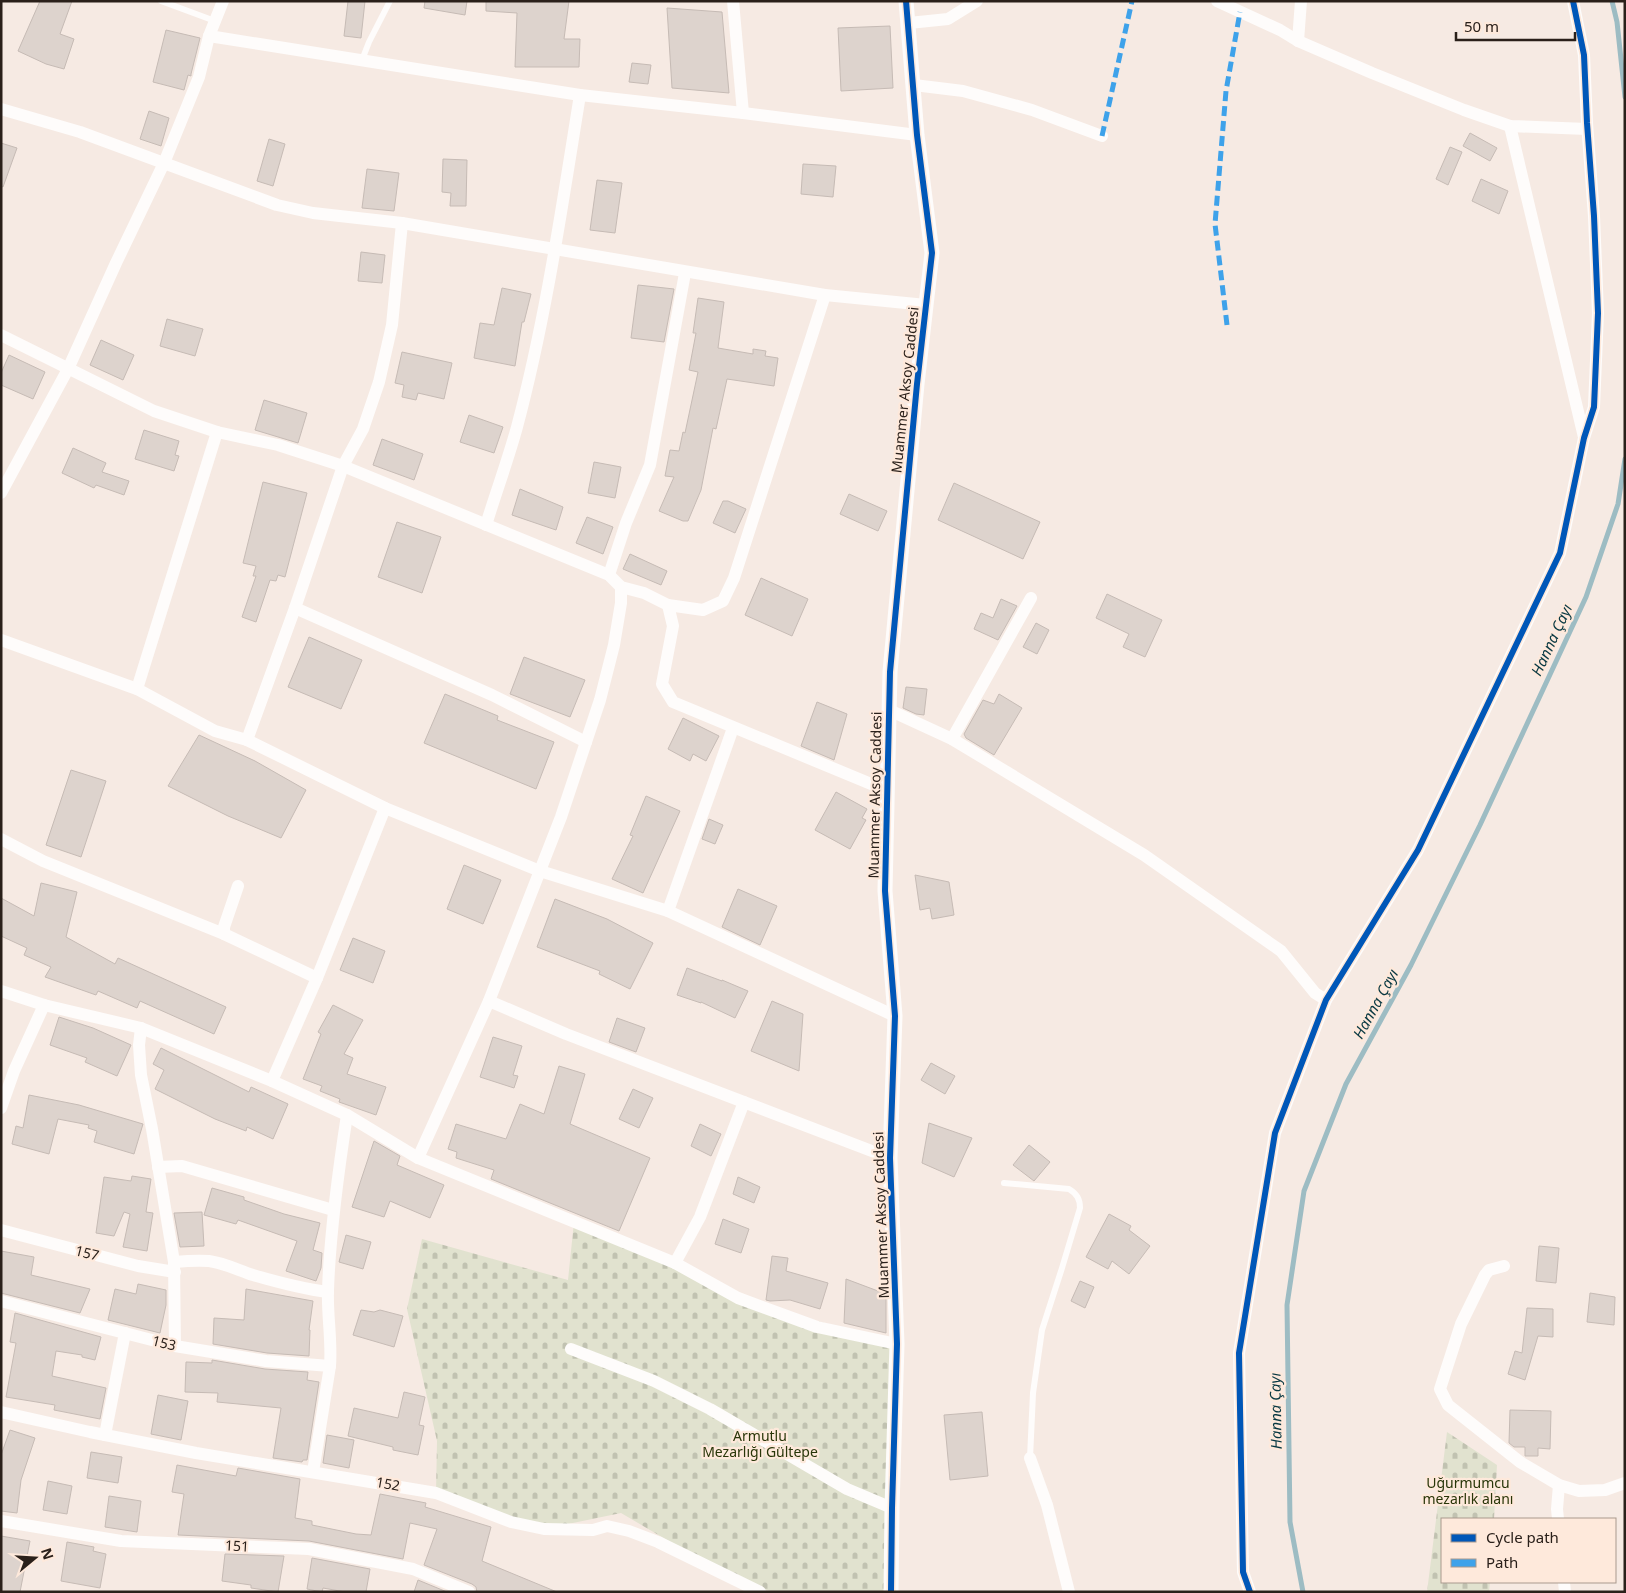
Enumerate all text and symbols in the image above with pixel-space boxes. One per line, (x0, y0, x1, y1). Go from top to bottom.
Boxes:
scale bar (1456, 10, 1575, 42)
text: 50 m (1464, 16, 1499, 36)
street label: Muammer Aksoy Caddesi (886, 306, 923, 474)
water label: Hanna Çayı (1526, 600, 1576, 679)
street label: Muammer Aksoy Caddesi (864, 711, 885, 879)
water label: Hanna Çayı (1348, 965, 1403, 1042)
street label: Muammer Aksoy Caddesi (868, 1131, 893, 1299)
street label: 157 (73, 1240, 101, 1265)
street label: 153 (150, 1330, 178, 1355)
water label: Hanna Çayı (1264, 1372, 1286, 1450)
park label: Armutlu Mezarlığı Gültepe (702, 1426, 818, 1461)
street label: 152 (375, 1472, 402, 1495)
park label: Uğurmumcu mezarlık alanı (1423, 1473, 1514, 1508)
legend (1441, 1518, 1616, 1583)
text: Cycle path (1486, 1527, 1559, 1547)
north arrow (10, 1533, 60, 1583)
street label: 151 (225, 1535, 250, 1556)
text: N (37, 1545, 59, 1562)
text: Path (1486, 1552, 1518, 1572)

